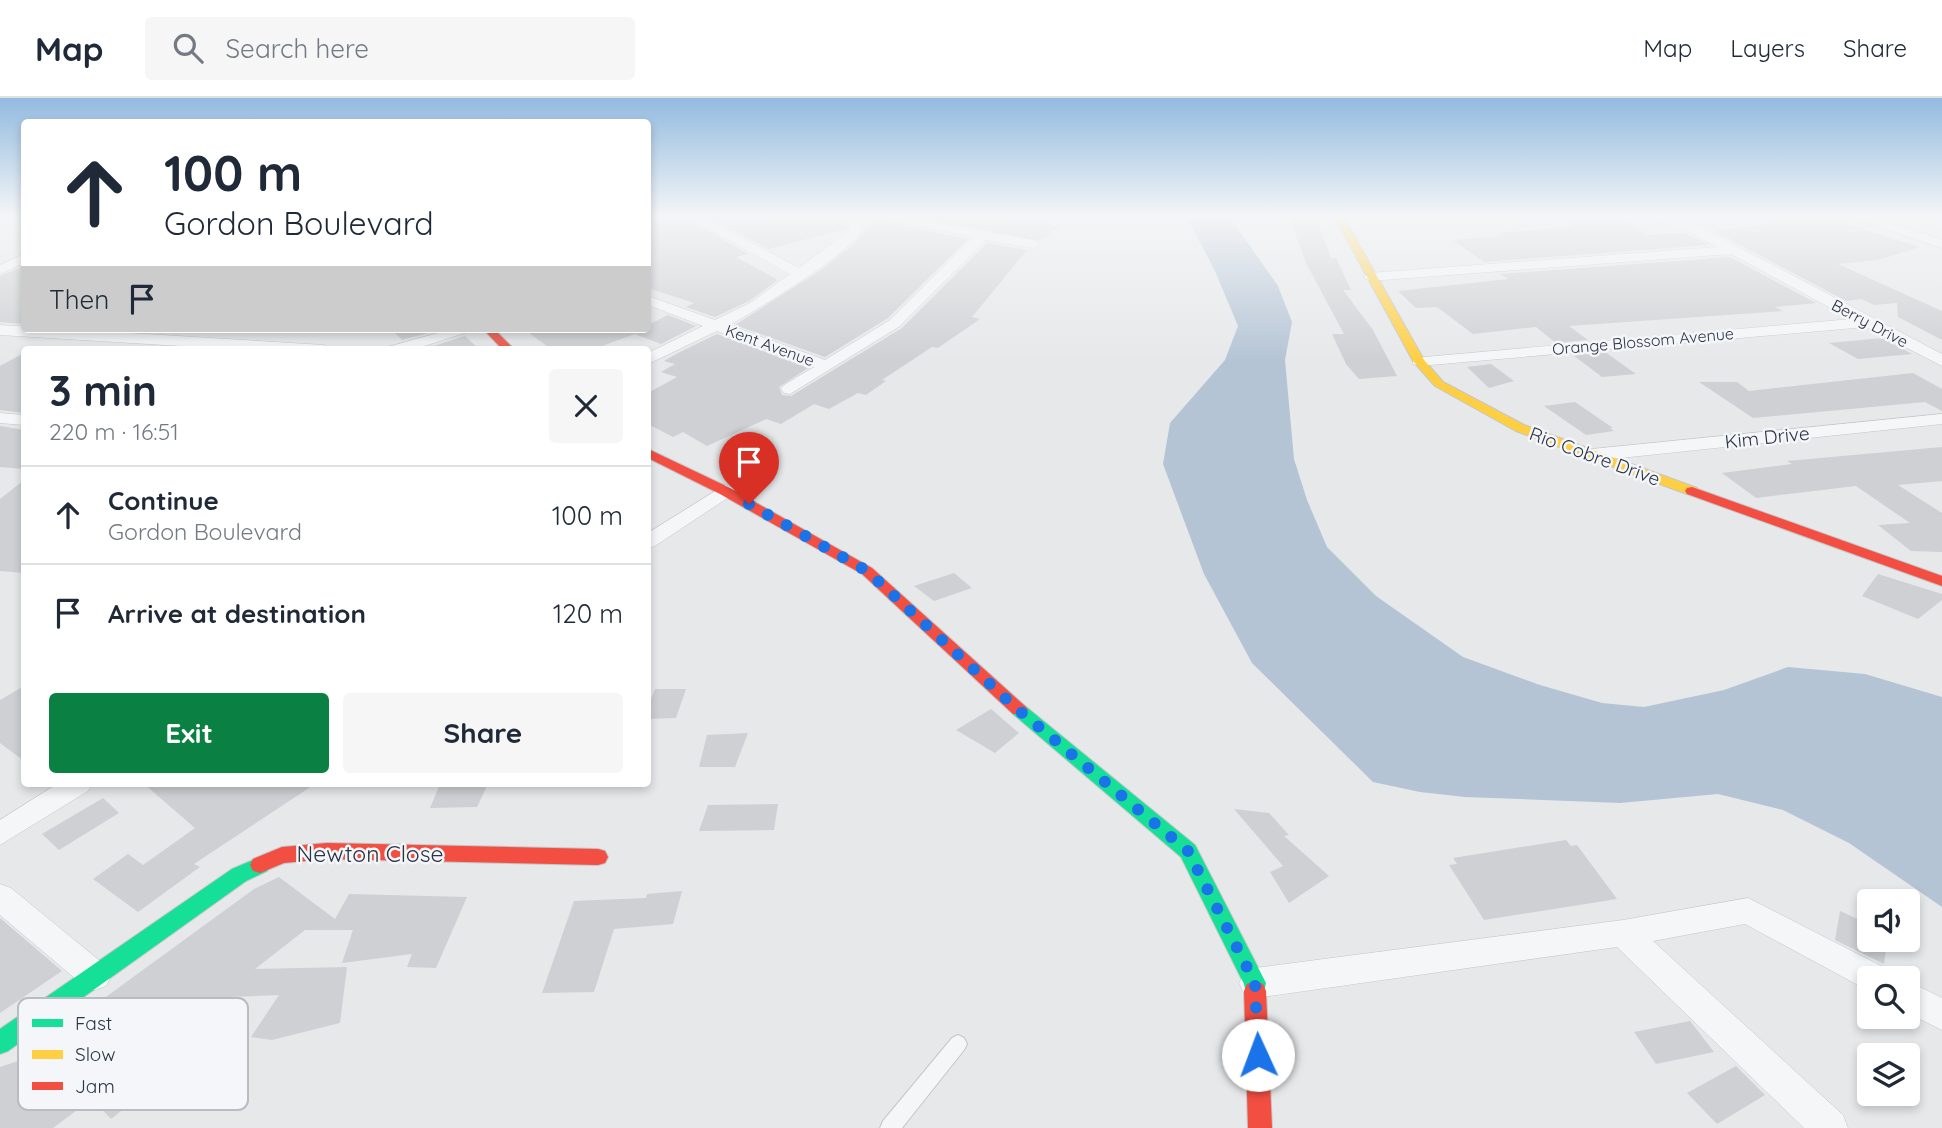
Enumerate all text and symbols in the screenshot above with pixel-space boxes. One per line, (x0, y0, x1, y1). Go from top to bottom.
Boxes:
search box (145, 17, 635, 80)
text: Map (35, 28, 103, 69)
icon: search (169, 29, 207, 67)
text: Search here (225, 32, 369, 65)
text: Map (1643, 33, 1692, 63)
text: Layers (1730, 33, 1805, 63)
text: Share (1843, 33, 1907, 63)
text: 100 m (164, 142, 302, 203)
icon: ahead (49, 147, 140, 238)
text: Gordon Boulevard (164, 203, 434, 243)
icon: arrive (123, 280, 161, 318)
text: Then (49, 283, 109, 316)
street label: Berry Drive (1828, 295, 1912, 351)
street label: Kent Avenue (723, 320, 817, 370)
street label: Orange Blossom Avenue (1551, 323, 1735, 359)
text: 3 min (49, 364, 157, 417)
button: close (549, 369, 623, 443)
text: 220 m · 16:51 (49, 417, 179, 446)
street label: Rio Cobre Drive (1526, 421, 1664, 491)
street label: Kim Drive (1723, 421, 1811, 453)
pin (719, 432, 779, 504)
icon: arrive (730, 443, 768, 481)
text: Continue (108, 484, 219, 517)
icon: ahead (49, 496, 87, 534)
text: 100 m (552, 499, 623, 532)
text: Gordon Boulevard (108, 517, 302, 546)
icon: arrive (49, 594, 87, 632)
text: Arrive at destination (108, 597, 366, 630)
text: 120 m (553, 597, 623, 630)
button: Exit (49, 693, 329, 773)
button: Share (343, 693, 623, 773)
street label: Newton Close (296, 839, 444, 868)
map controls (1857, 889, 1920, 1106)
button: sound (1857, 889, 1920, 952)
button: search (1857, 966, 1920, 1029)
legend (18, 998, 248, 1110)
text: Fast (75, 1011, 112, 1035)
position arrow (1221, 1018, 1295, 1092)
text: Slow (75, 1042, 116, 1066)
button: layers (1857, 1043, 1920, 1106)
text: Jam (75, 1074, 115, 1098)

